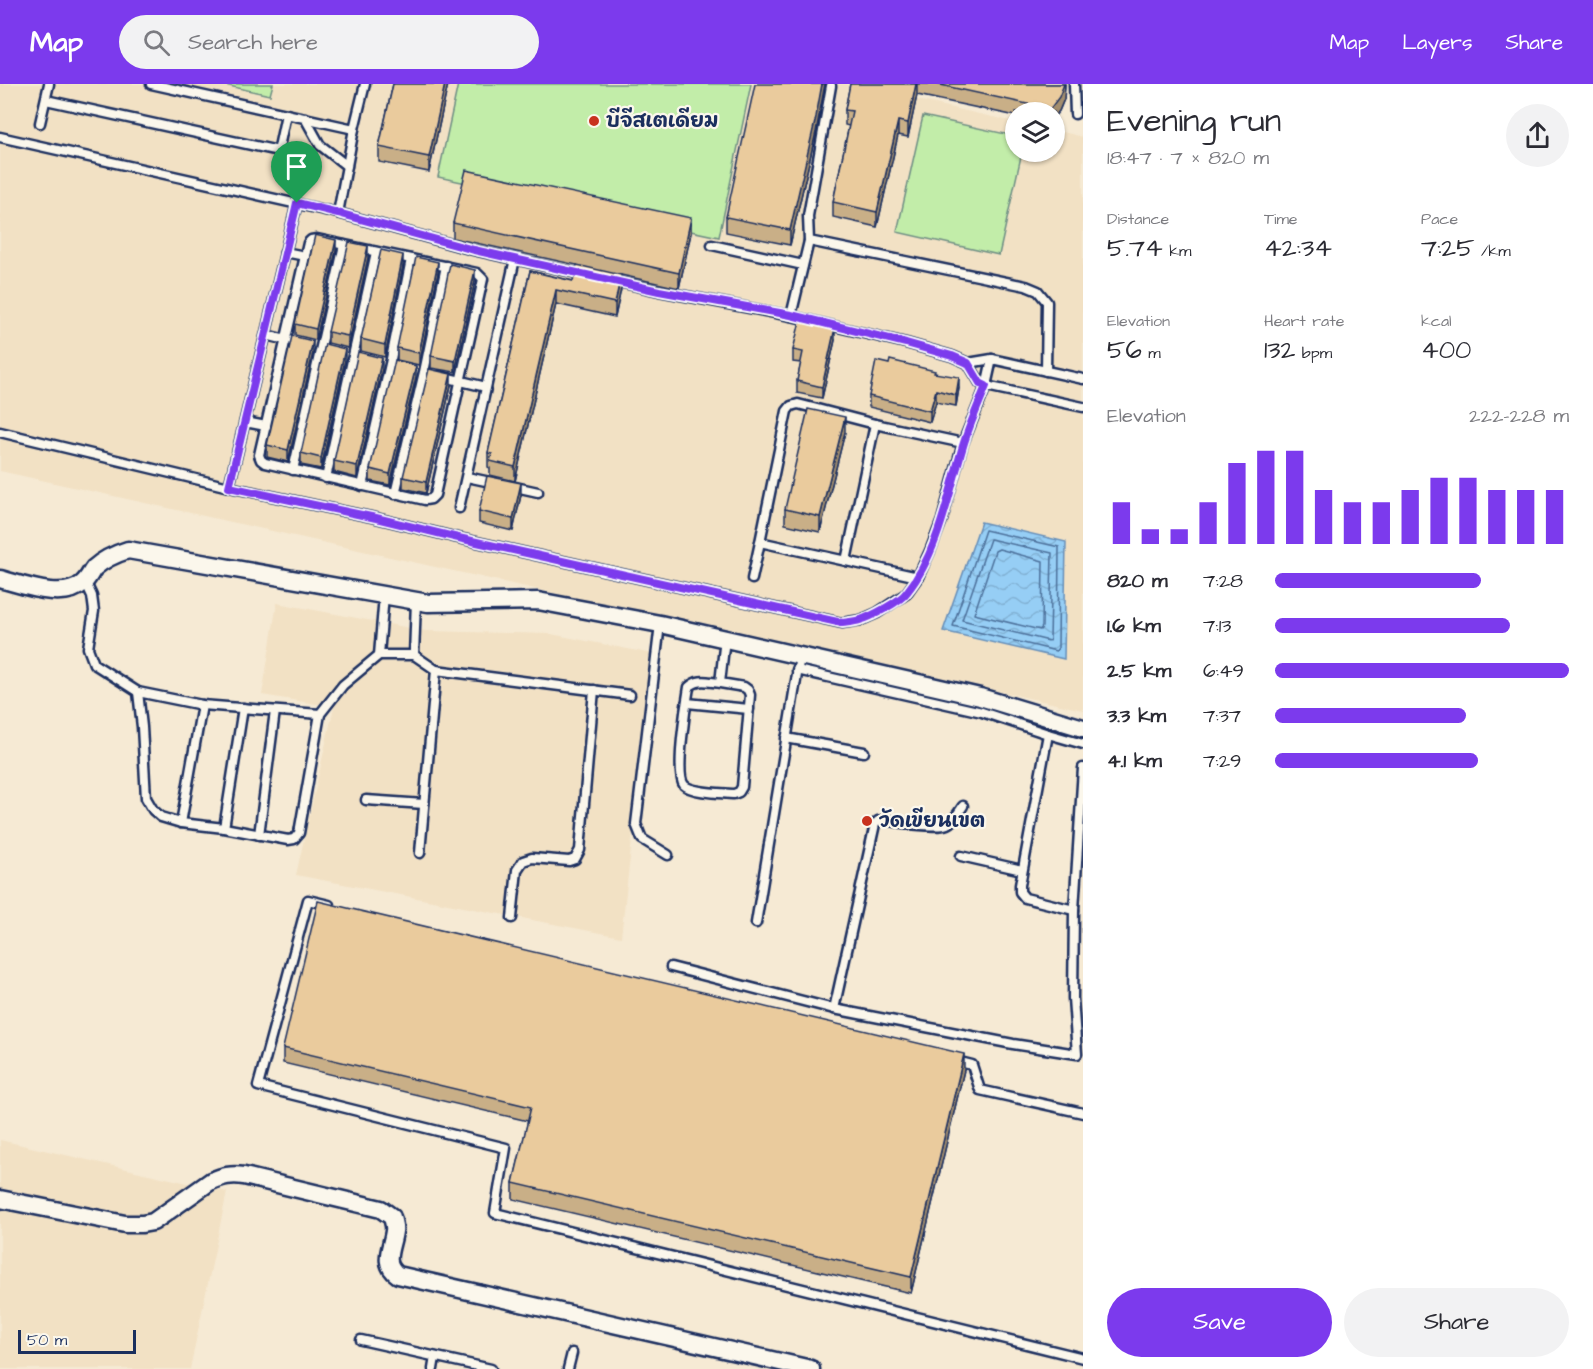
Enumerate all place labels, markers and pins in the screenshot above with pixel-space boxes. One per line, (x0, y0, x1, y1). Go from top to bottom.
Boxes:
place label: บีจีสเตเดียม (606, 107, 718, 135)
marker: บีจีสเตเดียม (587, 114, 601, 128)
pin (271, 141, 322, 203)
place label: วัดเขียนเขต (879, 807, 985, 835)
marker: วัดเขียนเขต (860, 814, 874, 828)

